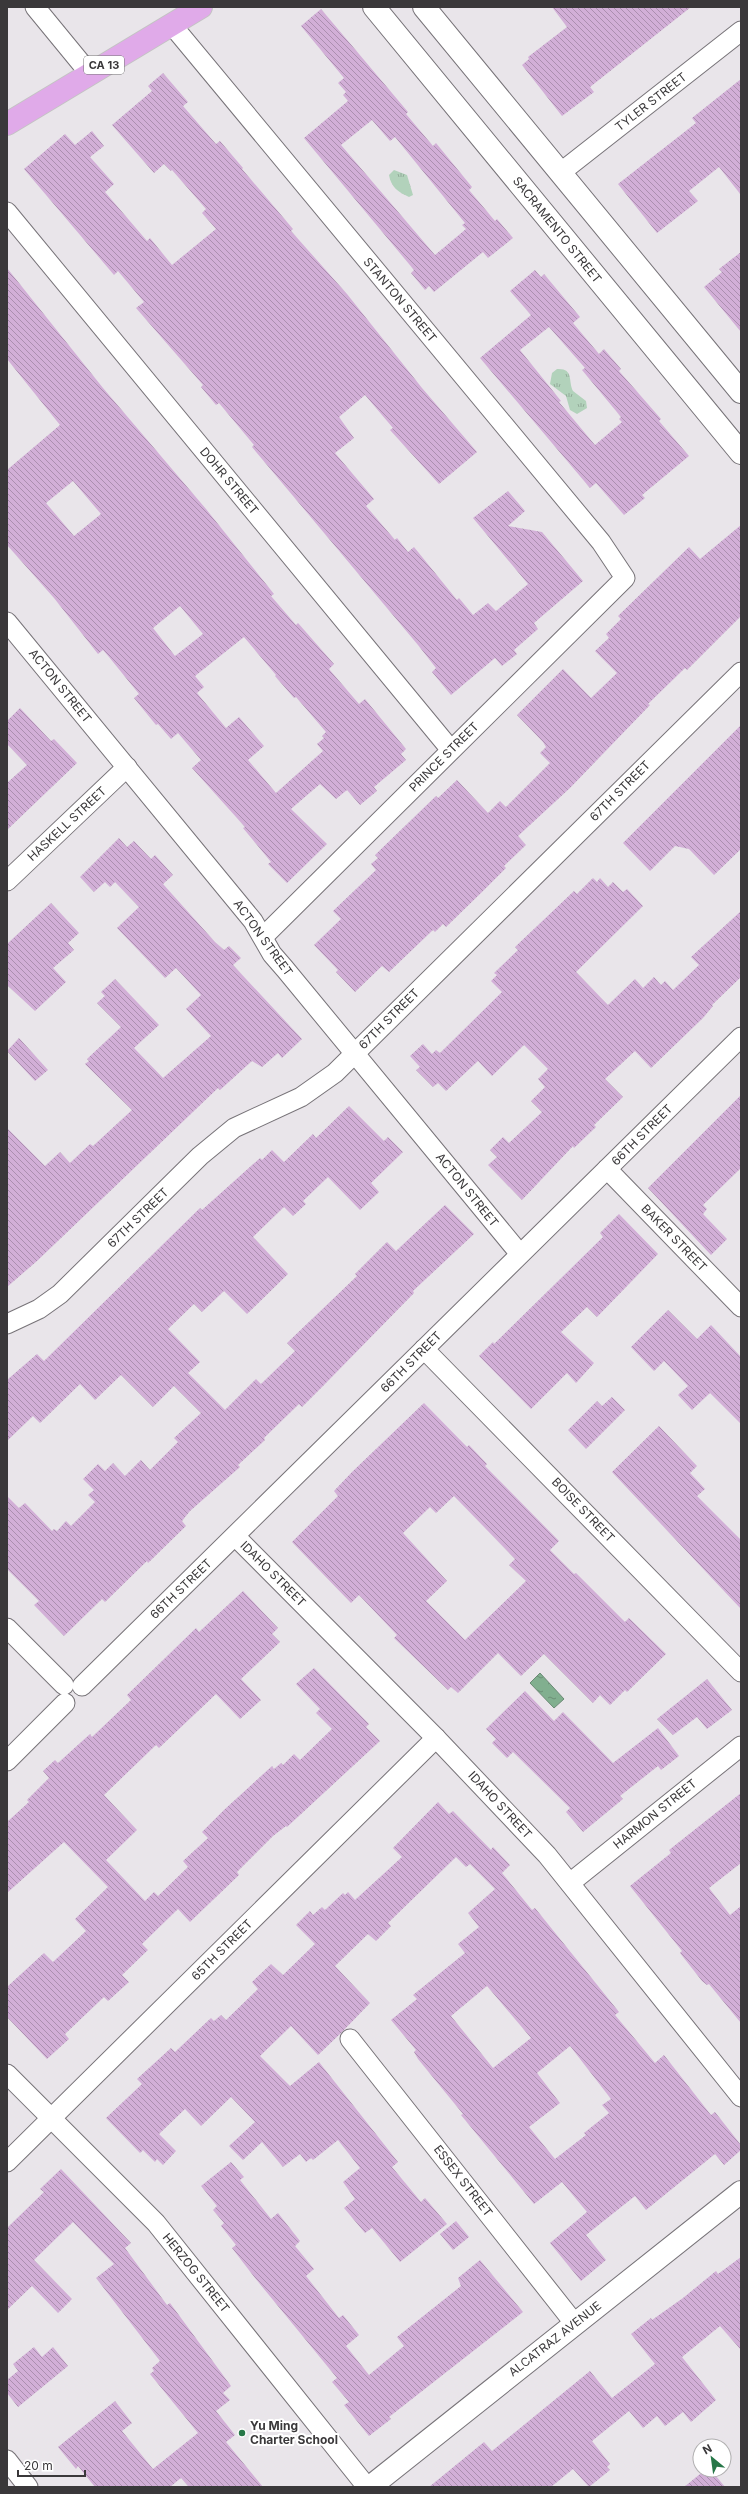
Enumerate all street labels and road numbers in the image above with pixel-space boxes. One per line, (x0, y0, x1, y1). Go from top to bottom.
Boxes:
road number: CA 13 (84, 56, 124, 74)
street label: TYLER STREET (612, 69, 690, 134)
street label: SACRAMENTO STREET (510, 173, 605, 286)
street label: STANTON STREET (361, 254, 440, 345)
street label: DOHR STREET (197, 444, 262, 518)
street label: ACTON STREET (26, 646, 95, 726)
street label: PRINCE STREET (406, 719, 482, 795)
street label: 67TH STREET (586, 757, 653, 824)
street label: HASKELL STREET (24, 783, 109, 864)
street label: ACTON STREET (231, 897, 296, 979)
street label: 67TH STREET (355, 985, 422, 1052)
street label: 66TH STREET (608, 1101, 676, 1168)
street label: ACTON STREET (433, 1150, 502, 1230)
street label: 67TH STREET (104, 1184, 172, 1251)
street label: BAKER STREET (638, 1201, 710, 1275)
street label: 66TH STREET (377, 1328, 445, 1395)
street label: BOISE STREET (549, 1474, 618, 1545)
street label: IDAHO STREET (237, 1538, 309, 1610)
street label: 66TH STREET (147, 1555, 215, 1622)
street label: IDAHO STREET (465, 1768, 536, 1842)
street label: HARMON STREET (610, 1775, 700, 1852)
street label: 65TH STREET (188, 1916, 255, 1983)
street label: ESSEX STREET (431, 2142, 496, 2220)
street label: HERZOG STREET (160, 2230, 233, 2316)
street label: ALCATRAZ AVENUE (505, 2298, 604, 2379)

